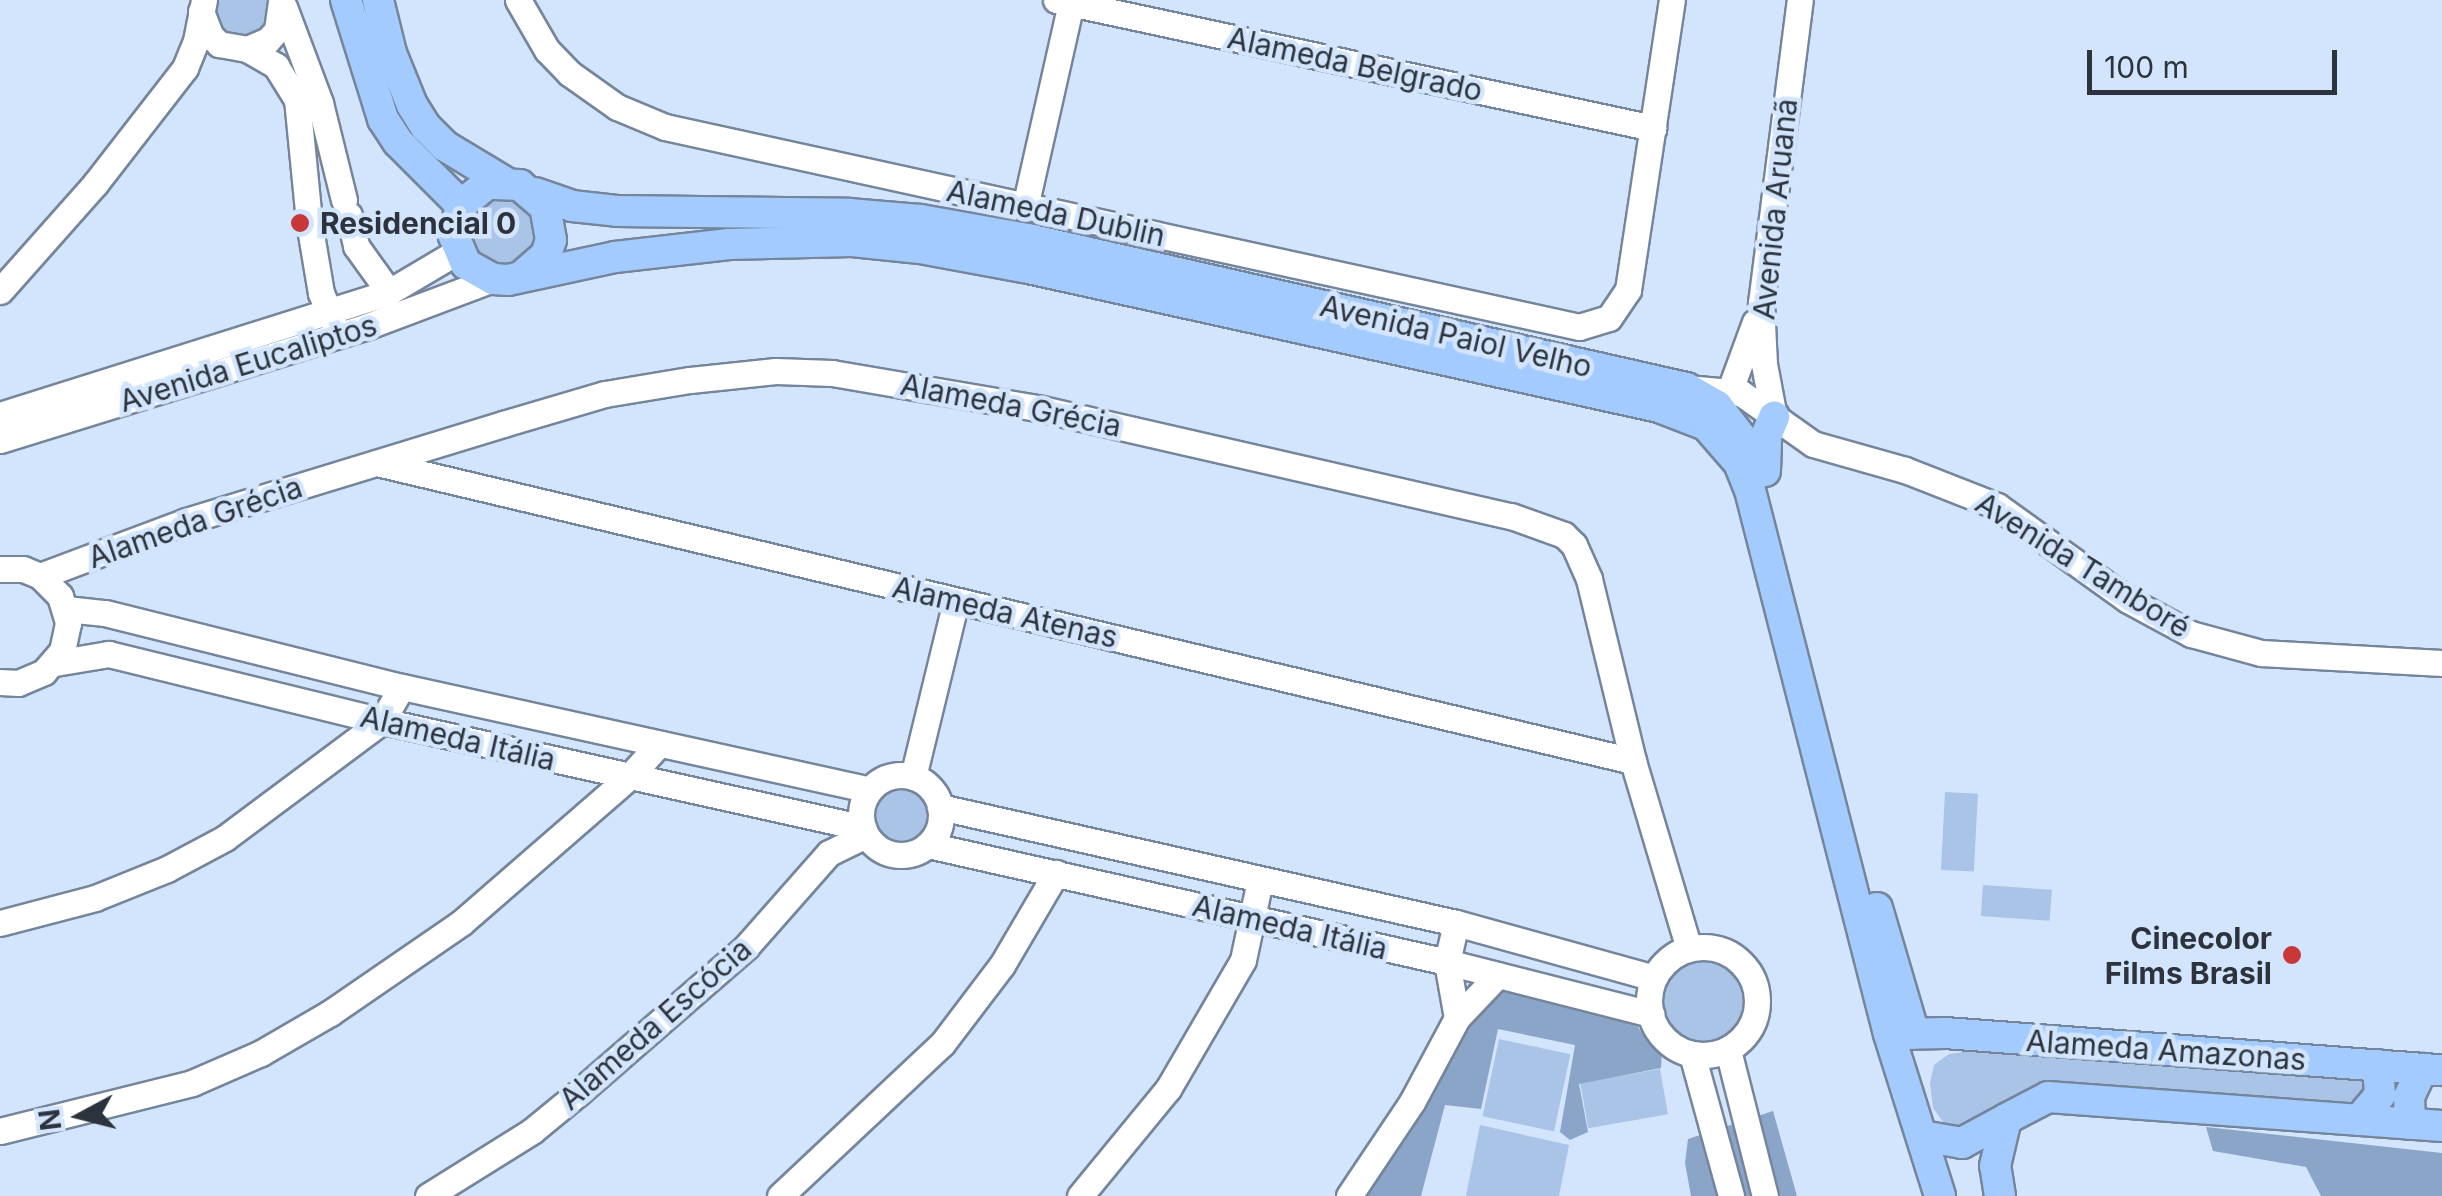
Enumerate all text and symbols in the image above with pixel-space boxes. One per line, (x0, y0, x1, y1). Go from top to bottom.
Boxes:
street label: Alameda Belgrado (1224, 19, 1486, 109)
scale bar (2092, 30, 2342, 92)
text: 100 m (2104, 49, 2189, 85)
street label: Avenida Aruanã (1745, 97, 1805, 321)
street label: Alameda Dublin (944, 172, 1168, 254)
place label: Residencial 0 (320, 205, 516, 241)
marker: Residencial 0 (289, 212, 311, 234)
street label: Avenida Paiol Velho (1317, 287, 1595, 385)
street label: Avenida Eucaliptos (115, 307, 381, 419)
street label: Alameda Grécia (898, 366, 1124, 444)
street label: Alameda Grécia (83, 468, 307, 576)
street label: Avenida Tamboré (1969, 485, 2197, 645)
street label: Alameda Atenas (889, 569, 1121, 655)
street label: Alameda Itália (357, 698, 559, 778)
street label: Alameda Itália (1189, 887, 1391, 967)
place label: Cinecolor Films Brasil (2105, 920, 2272, 990)
street label: Alameda Escócia (552, 931, 758, 1117)
marker: Cinecolor Films Brasil (2281, 944, 2303, 966)
street label: Alameda Amazonas (2025, 1022, 2307, 1078)
north arrow (30, 1066, 130, 1166)
text: N (32, 1107, 68, 1132)

